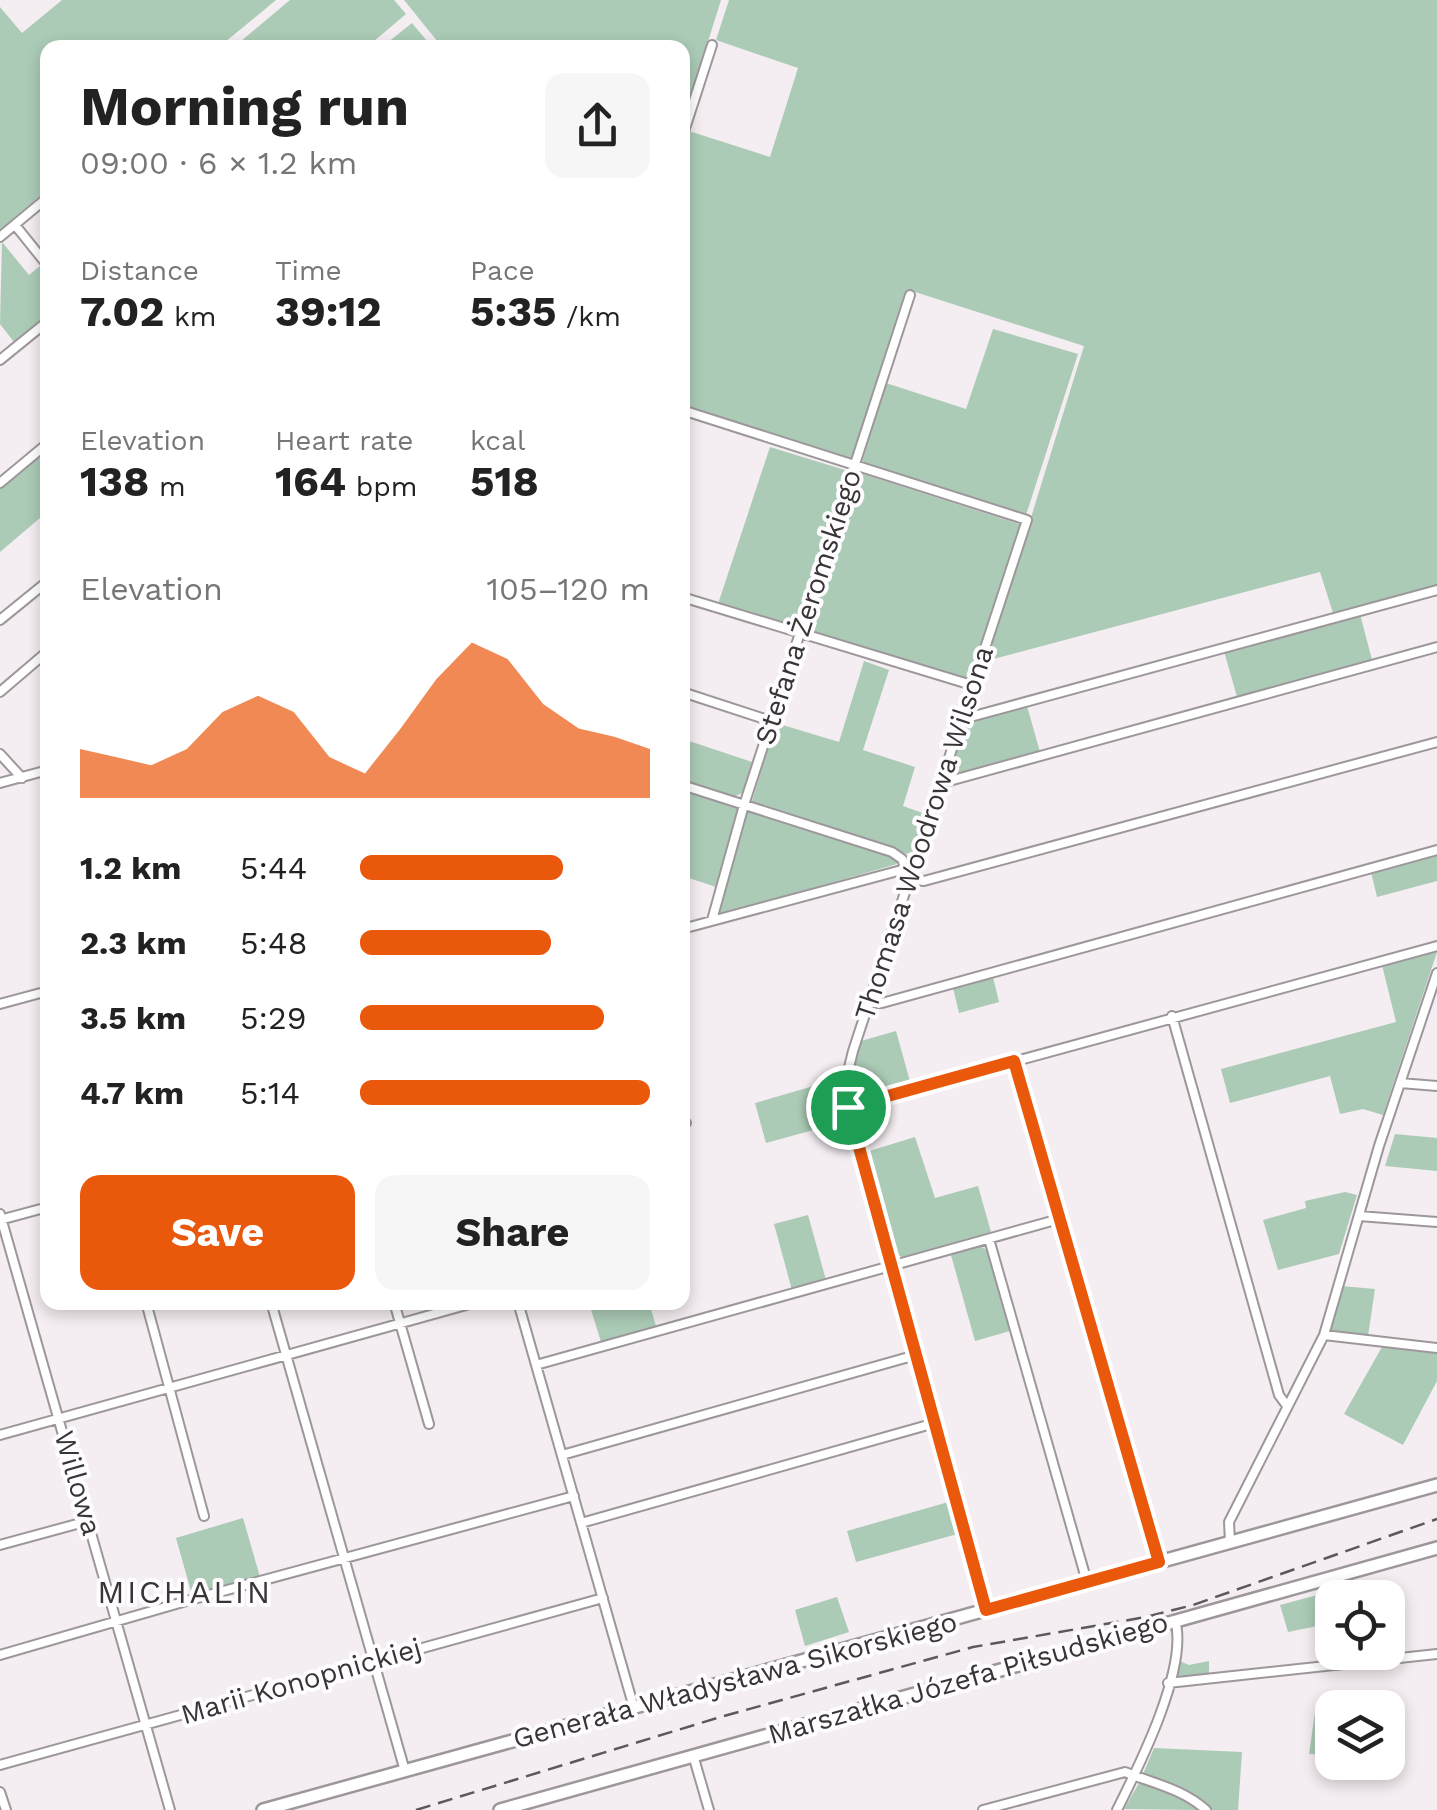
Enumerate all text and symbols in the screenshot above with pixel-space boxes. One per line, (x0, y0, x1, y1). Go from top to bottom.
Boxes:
button: share (545, 73, 650, 178)
text: Morning run (80, 74, 409, 138)
text: 09:00 · 6 × 1.2 km (80, 144, 357, 182)
text: Distance (80, 254, 199, 287)
text: Time (275, 254, 342, 287)
text: Pace (470, 254, 535, 287)
text: 7.02 (80, 287, 164, 336)
text: 39:12 (275, 287, 382, 336)
text: 5:35 (470, 287, 557, 336)
text: km (164, 300, 217, 333)
text: /km (557, 300, 621, 333)
text: Elevation (80, 424, 205, 457)
text: Heart rate (275, 424, 413, 457)
text: kcal (470, 424, 525, 457)
text: 138 (80, 457, 149, 506)
text: 164 (275, 457, 346, 506)
text: 518 (470, 457, 539, 506)
street label: Stefana Żeromskiego (748, 465, 868, 749)
text: m (149, 470, 186, 503)
text: bpm (346, 470, 417, 503)
text: Elevation (80, 570, 223, 608)
text: 105–120 m (487, 570, 650, 608)
street label: Thomasa Woodrowa Wilsona (848, 642, 1000, 1024)
text: 1.2 km (80, 849, 181, 887)
text: 5:44 (240, 849, 307, 887)
text: 2.3 km (80, 924, 187, 962)
text: 5:48 (240, 924, 307, 962)
text: 3.5 km (80, 999, 186, 1037)
text: 5:29 (240, 999, 307, 1037)
pin (806, 1065, 891, 1150)
text: 4.7 km (80, 1074, 184, 1112)
text: 5:14 (240, 1074, 300, 1112)
icon: arrive (821, 1080, 876, 1135)
button: Save (80, 1175, 355, 1290)
button: Share (375, 1175, 650, 1290)
street label: Willowa (47, 1427, 109, 1539)
district label: MICHALIN (97, 1573, 273, 1611)
map controls (1315, 1580, 1405, 1780)
button: locate (1315, 1580, 1405, 1670)
street label: Generała Władysława Sikorskiego (509, 1605, 961, 1755)
street label: Marszałka Józefa Piłsudskiego (764, 1605, 1172, 1751)
street label: Marii Konopnickiej (177, 1631, 425, 1731)
button: layers (1315, 1690, 1405, 1780)

